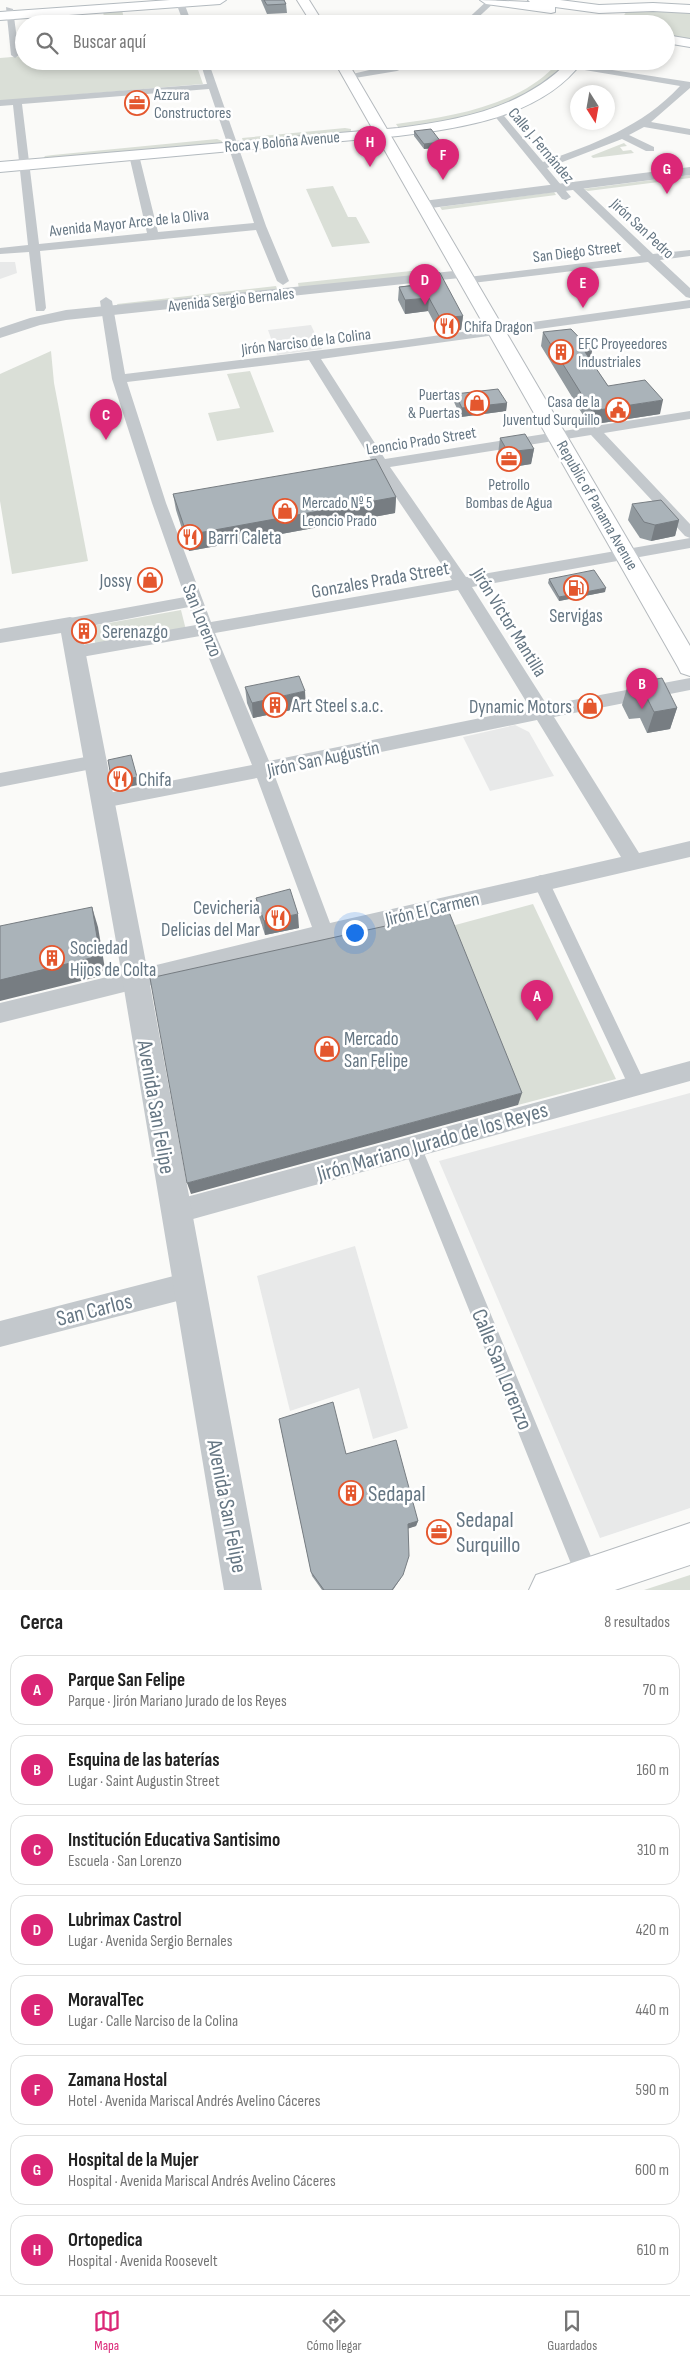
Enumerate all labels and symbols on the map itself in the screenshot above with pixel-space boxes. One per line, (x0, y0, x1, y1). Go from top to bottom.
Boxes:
north arrow (570, 85, 615, 130)
place label: Azzura Constructores (153, 86, 231, 123)
office icon: Azzura Constructores (124, 90, 150, 116)
street label: Calle J. Fernández (504, 104, 578, 188)
pin: H (354, 126, 386, 167)
street label: Roca y Boloña Avenue (224, 128, 340, 157)
pin: F (427, 139, 459, 180)
pin: G (651, 153, 683, 194)
street label: Jirón San Pedro (606, 194, 678, 263)
street label: Avenida Mayor Arce de la Oliva (48, 206, 210, 241)
street label: San Diego Street (532, 238, 623, 267)
pin: D (409, 264, 441, 305)
pin: E (567, 267, 599, 308)
street label: Avenida Sergio Bernales (166, 284, 295, 317)
restaurant icon: Chifa Dragon (434, 313, 460, 339)
place label: Chifa Dragon (464, 318, 533, 337)
street label: Jirón Narciso de la Colina (239, 325, 372, 360)
place label: EFC Proyeedores Industriales (578, 335, 668, 372)
building icon: EFC Proyeedores Industriales (548, 339, 574, 365)
place label: Puertas & Puertas (408, 386, 460, 423)
shop icon: Puertas & Puertas (464, 390, 490, 416)
place label: Casa de la Juventud Surquillo (502, 393, 600, 430)
public building icon: Casa de la Juventud Surquillo (605, 397, 631, 423)
pin: C (90, 399, 122, 440)
street label: Leoncio Prado Street (365, 423, 478, 460)
street label: Republic of Panama Avenue (552, 438, 642, 574)
office icon: Petrollo Bombas de Agua (496, 446, 522, 472)
place label: Petrollo Bombas de Agua (465, 476, 553, 513)
place label: Mercado Nº 5 Leoncio Prado (302, 494, 377, 531)
shop icon: Mercado Nº 5 Leoncio Prado (272, 498, 298, 524)
restaurant icon: Barri Caleta (177, 524, 203, 550)
place label: Barri Caleta (208, 527, 282, 550)
street label: Gonzales Prada Street (310, 557, 451, 604)
street label: Jirón Víctor Mantilla (466, 563, 551, 681)
shop icon: Jossy (137, 567, 163, 593)
place label: Jossy (99, 570, 133, 593)
fuel station icon: Servigas (563, 575, 589, 601)
street label: San Lorenzo (177, 581, 227, 660)
place label: Servigas (549, 605, 603, 628)
building icon: Serenazgo (71, 618, 97, 644)
place label: Serenazgo (102, 621, 168, 644)
pin: B (626, 668, 658, 709)
building icon: Art Steel s.a.c. (262, 692, 288, 718)
shop icon: Dynamic Motors (577, 693, 603, 719)
place label: Art Steel s.a.c. (291, 695, 383, 718)
place label: Dynamic Motors (469, 696, 572, 719)
street label: Jirón San Augustín (264, 736, 382, 783)
restaurant icon: Chifa (107, 766, 133, 792)
place label: Chifa (138, 769, 171, 792)
street label: Jirón El Carmen (382, 887, 482, 932)
place label: Cevicheria Delicias del Mar (161, 897, 261, 942)
restaurant icon: Cevicheria Delicias del Mar (265, 905, 291, 931)
your location (342, 920, 368, 946)
place label: Sociedad Hijos de Colta (70, 937, 156, 982)
building icon: Sociedad Hijos de Colta (39, 945, 65, 971)
pin: A (521, 980, 553, 1021)
place label: Mercado San Felipe (344, 1028, 408, 1073)
shop icon: Mercado San Felipe (314, 1036, 340, 1062)
street label: Avenida San Felipe (130, 1037, 181, 1176)
street label: Jirón Mariano Jurado de los Reyes (313, 1097, 551, 1189)
street label: San Carlos (54, 1288, 135, 1333)
street label: Calle San Lorenzo (465, 1305, 538, 1434)
street label: Avenida San Felipe (200, 1436, 253, 1575)
building icon: Sedapal (338, 1480, 364, 1506)
place label: Sedapal (368, 1481, 426, 1508)
place label: Sedapal Surquillo (456, 1507, 520, 1559)
office icon: Sedapal Surquillo (426, 1519, 452, 1545)

